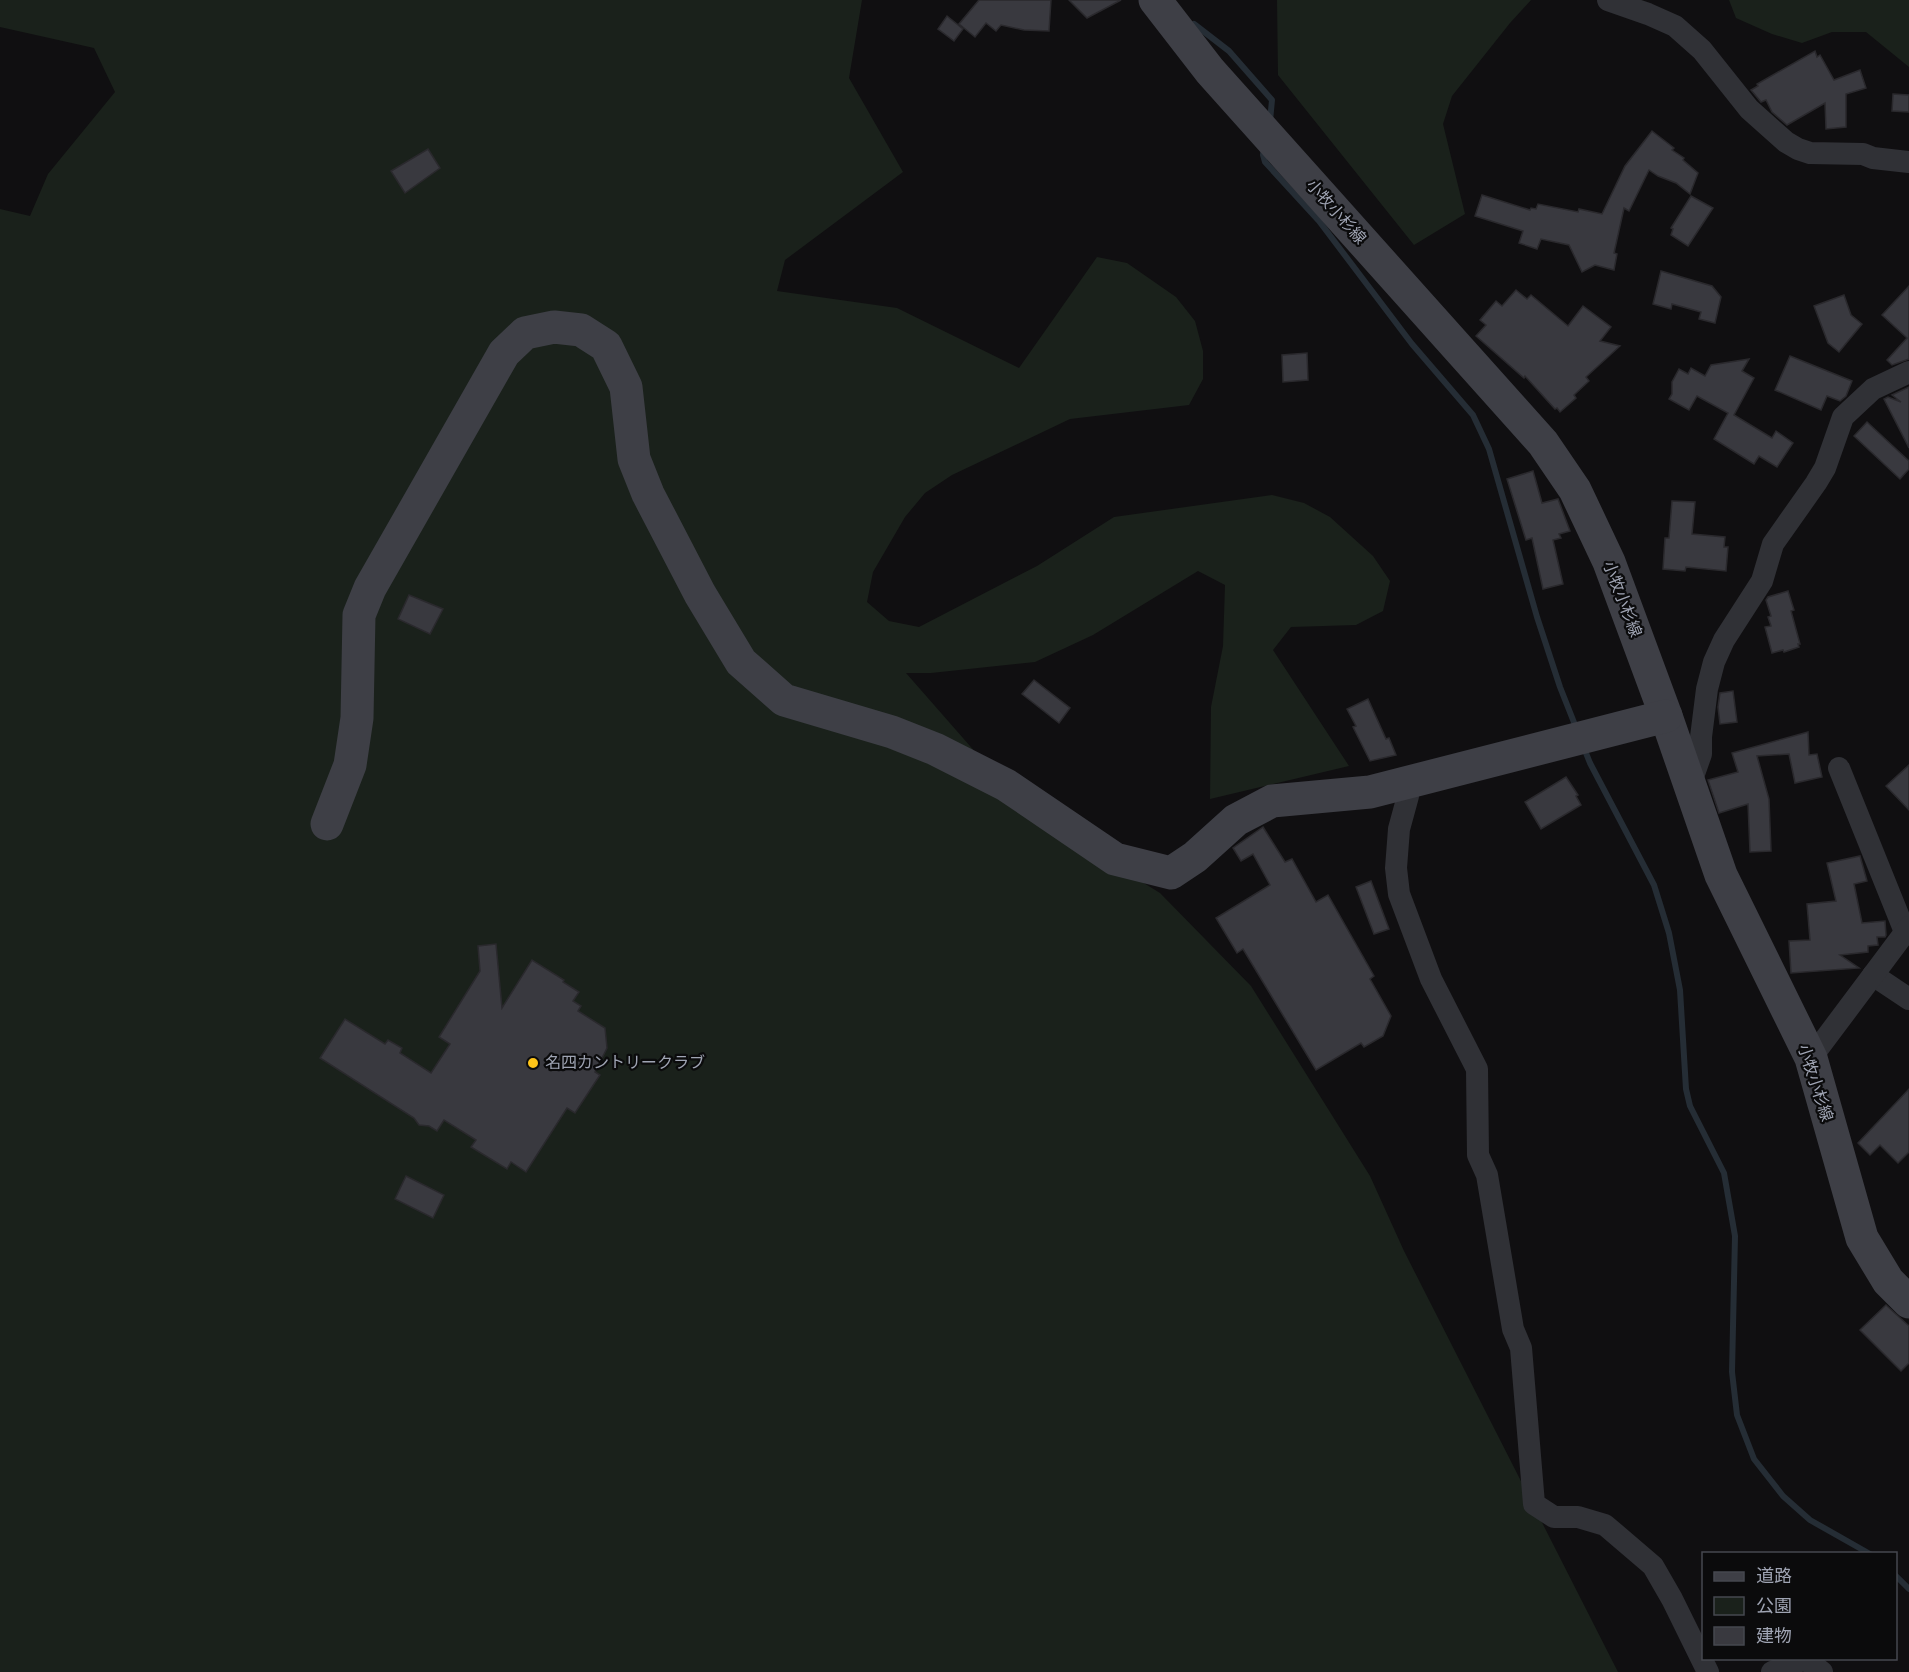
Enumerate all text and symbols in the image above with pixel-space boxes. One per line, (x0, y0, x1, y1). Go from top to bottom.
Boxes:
street label: 小牧小杉線 (1301, 175, 1371, 249)
street label: 小牧小杉線 (1597, 558, 1647, 640)
street label: 小牧小杉線 (1792, 1042, 1838, 1124)
place label: 名四カントリークラブ (545, 1052, 705, 1074)
marker: 名四カントリークラブ (526, 1056, 540, 1070)
legend (1702, 1552, 1897, 1660)
text: 道路 (1756, 1564, 1792, 1588)
text: 公園 (1756, 1594, 1792, 1618)
text: 建物 (1756, 1624, 1792, 1648)

